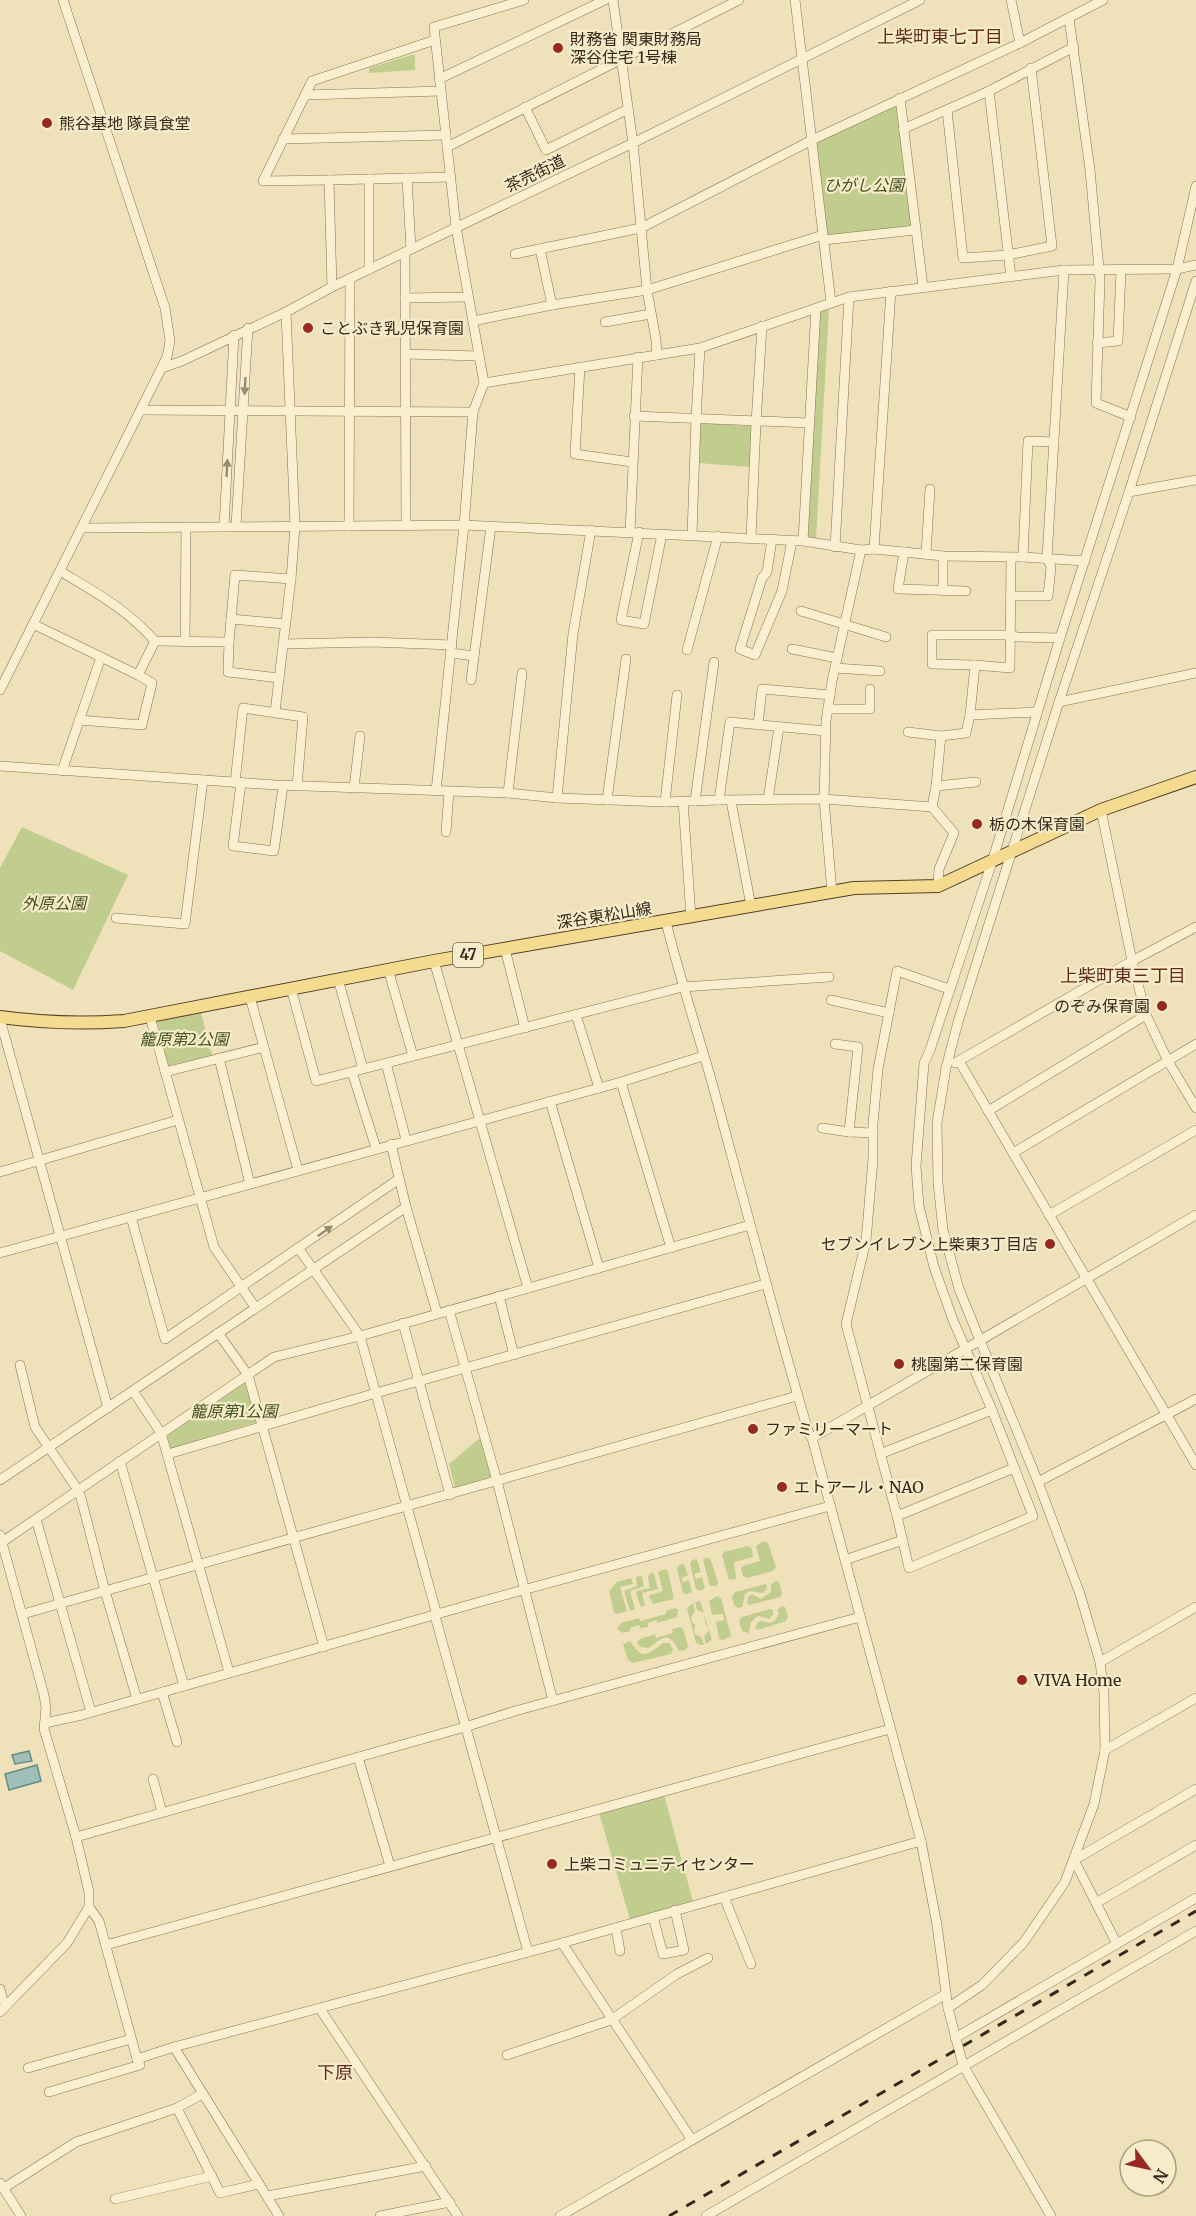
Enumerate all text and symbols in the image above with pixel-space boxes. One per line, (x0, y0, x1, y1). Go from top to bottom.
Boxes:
district label: 上柴町東七丁目 (877, 25, 1003, 48)
place label: 財務省 関東財務局 深谷住宅 1号棟 (570, 29, 702, 67)
marker: 財務省 関東財務局 深谷住宅 1号棟 (551, 41, 565, 55)
place label: 熊谷基地 隊員食堂 (59, 113, 191, 133)
marker: 熊谷基地 隊員食堂 (40, 116, 54, 130)
street label: 茶売街道 (502, 150, 568, 196)
park label: ひがし公園 (824, 175, 906, 195)
place label: ことぶき乳児保育園 (320, 318, 464, 338)
marker: ことぶき乳児保育園 (301, 321, 315, 335)
one-way arrow (240, 377, 249, 396)
one-way arrow (223, 459, 232, 478)
place label: 栃の木保育園 (989, 814, 1085, 834)
marker: 栃の木保育園 (970, 817, 984, 831)
park label: 外原公園 (22, 893, 88, 913)
street label: 深谷東松山線 (555, 898, 653, 932)
road number: 47 (453, 943, 483, 967)
district label: 上柴町東三丁目 (1060, 964, 1186, 987)
place label: のぞみ保育園 (1054, 996, 1150, 1016)
marker: のぞみ保育園 (1155, 999, 1169, 1013)
park label: 籠原第2公園 (139, 1029, 231, 1049)
one-way arrow (316, 1225, 332, 1237)
place label: セブンイレブン上柴東3丁目店 (821, 1234, 1038, 1254)
marker: セブンイレブン上柴東3丁目店 (1043, 1237, 1057, 1251)
place label: 桃園第二保育園 (911, 1354, 1023, 1374)
marker: 桃園第二保育園 (892, 1357, 906, 1371)
park label: 籠原第1公園 (191, 1401, 279, 1421)
place label: ファミリーマート (765, 1419, 893, 1439)
marker: ファミリーマート (746, 1422, 760, 1436)
place label: エトアール・NAO (794, 1477, 924, 1497)
marker: エトアール・NAO (775, 1480, 789, 1494)
place label: VIVA Home (1033, 1670, 1121, 1690)
marker: VIVA Home (1015, 1673, 1029, 1687)
place label: 上柴コミュニティセンター (564, 1854, 755, 1874)
marker: 上柴コミュニティセンター (545, 1857, 559, 1871)
district label: 下原 (317, 2061, 353, 2084)
north arrow (1118, 2138, 1178, 2198)
text: N (1149, 2165, 1172, 2187)

